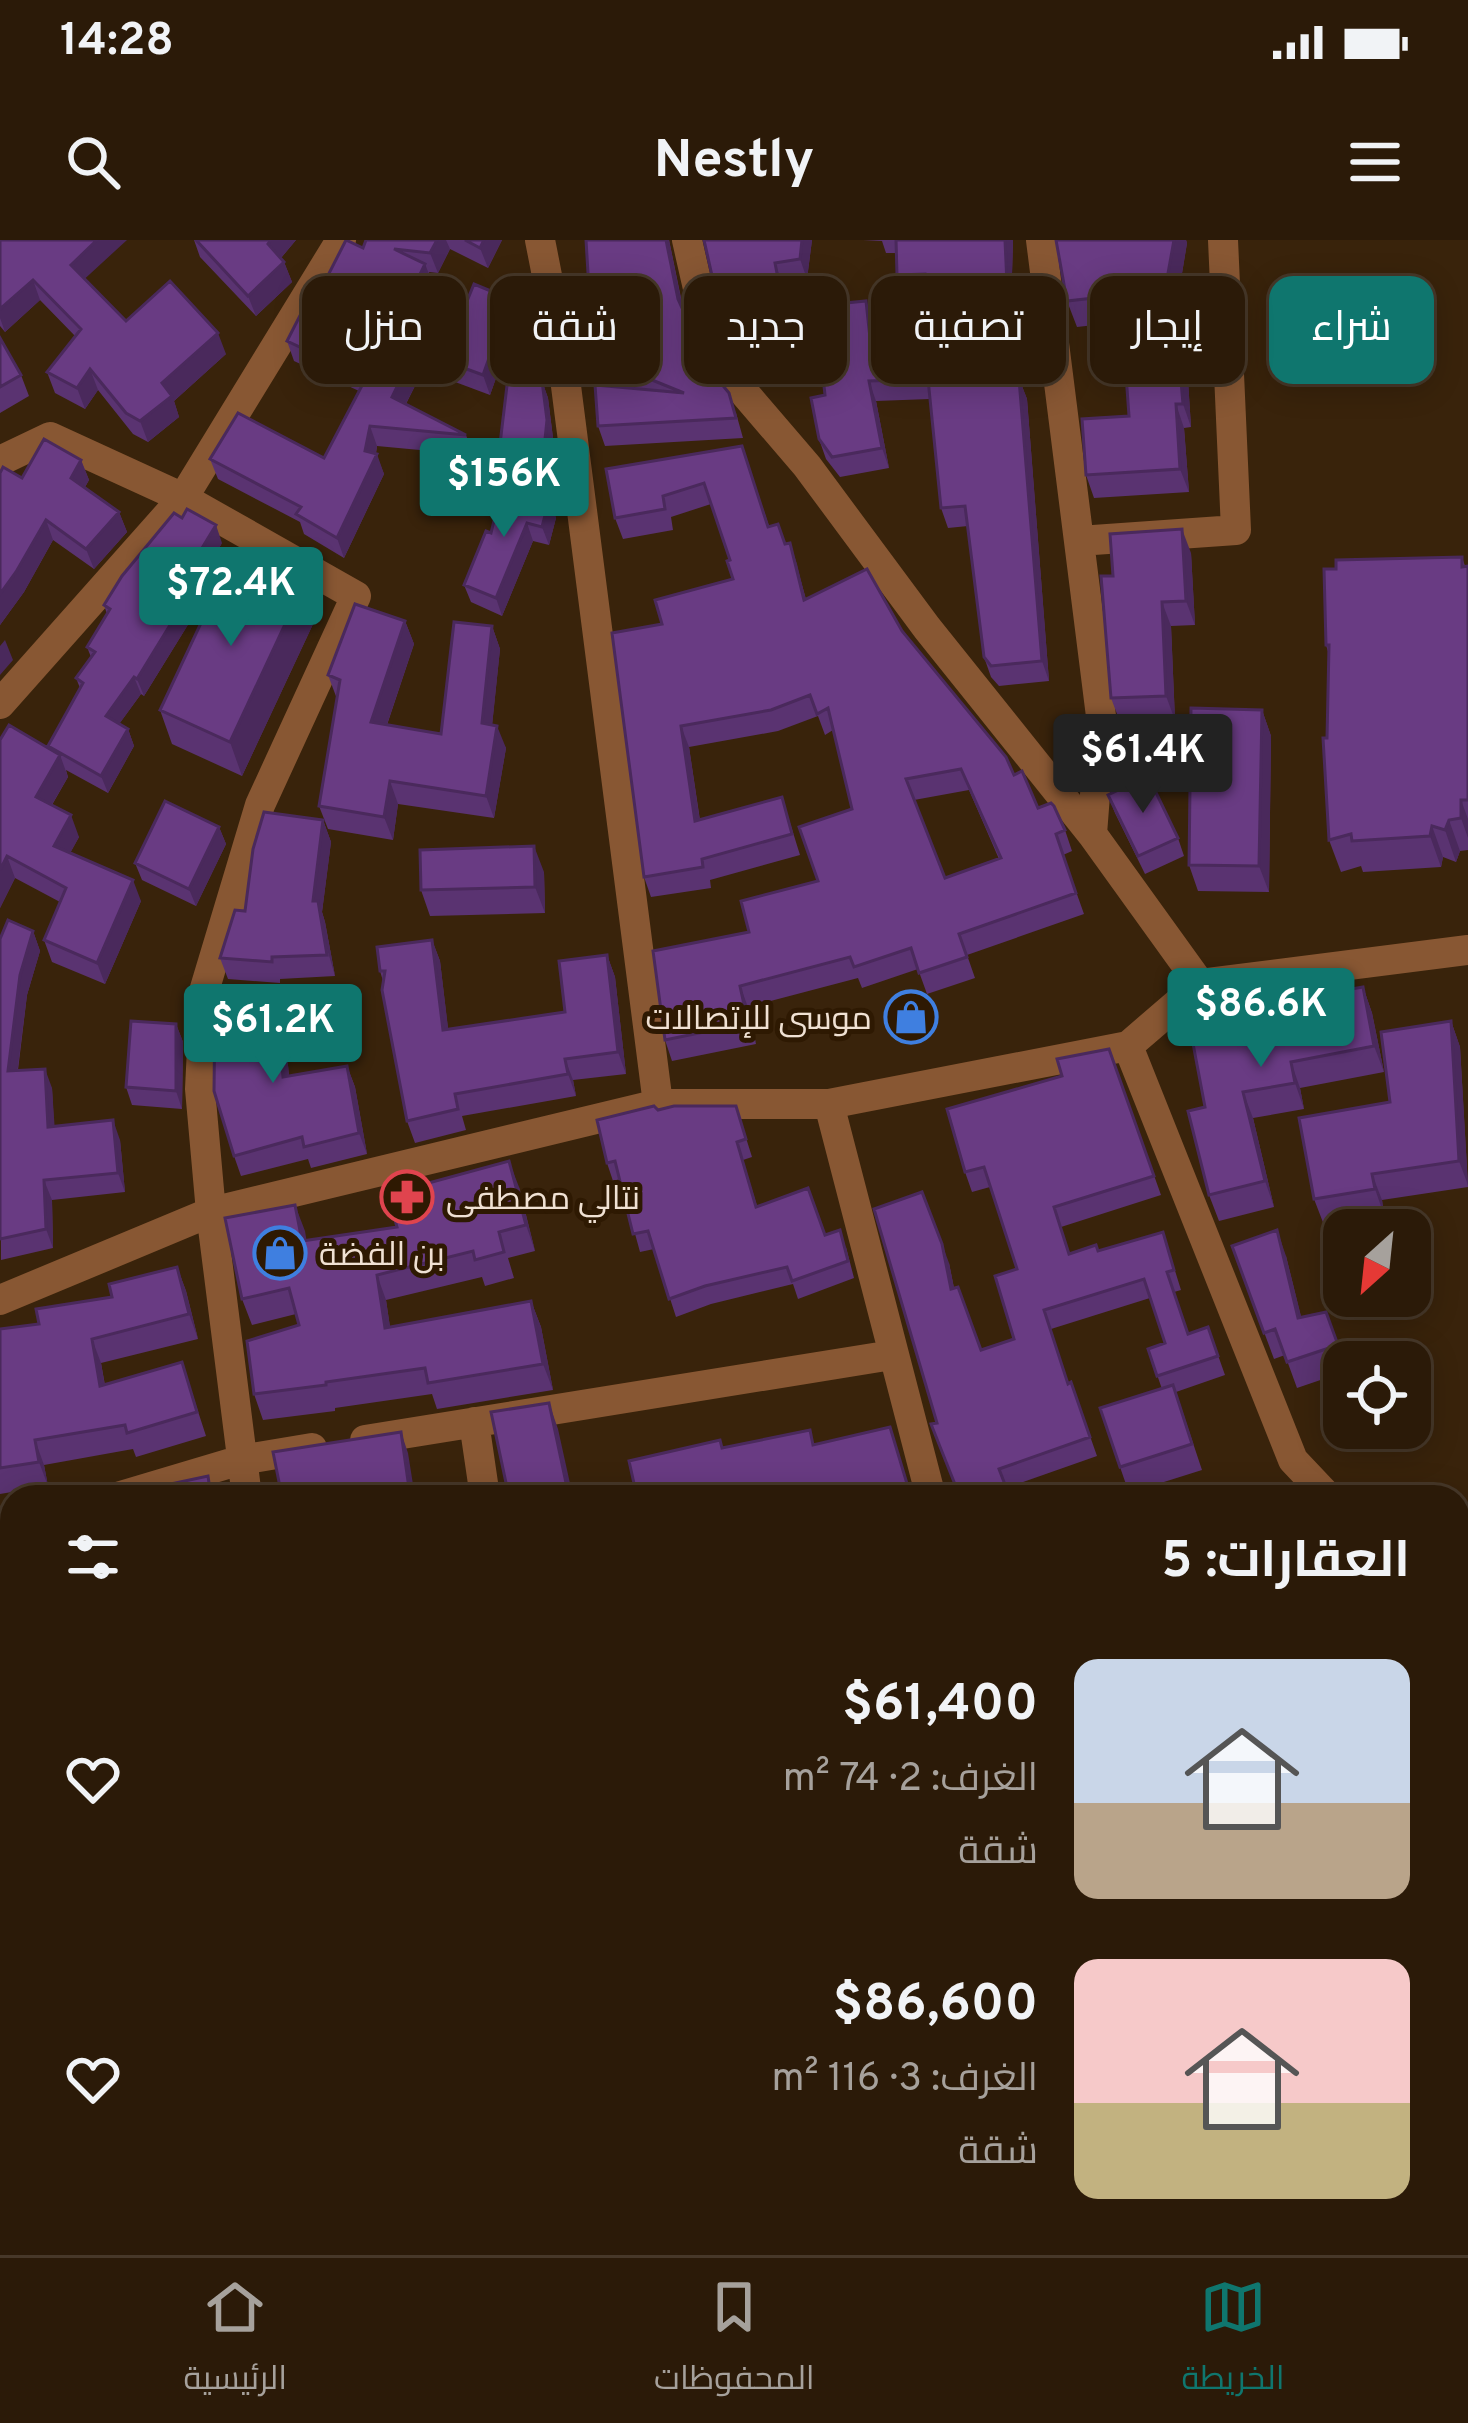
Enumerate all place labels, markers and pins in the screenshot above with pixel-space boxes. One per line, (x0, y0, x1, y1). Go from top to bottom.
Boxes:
pin: $156K (420, 438, 588, 540)
pin: $72.4K (133, 547, 329, 649)
pin: $61.4K (1045, 714, 1241, 816)
pin: $86.6K (1163, 968, 1359, 1070)
pin: $61.2K (175, 984, 371, 1086)
shop icon: موسى للإتصالات (883, 989, 939, 1045)
place label: موسى للإتصالات (645, 1000, 872, 1042)
pharmacy icon: نتالي مصطفى (379, 1169, 435, 1225)
place label: نتالي مصطفى (446, 1180, 640, 1223)
shop icon: بن الفضة (252, 1225, 308, 1281)
place label: بن الفضة (319, 1236, 445, 1278)

